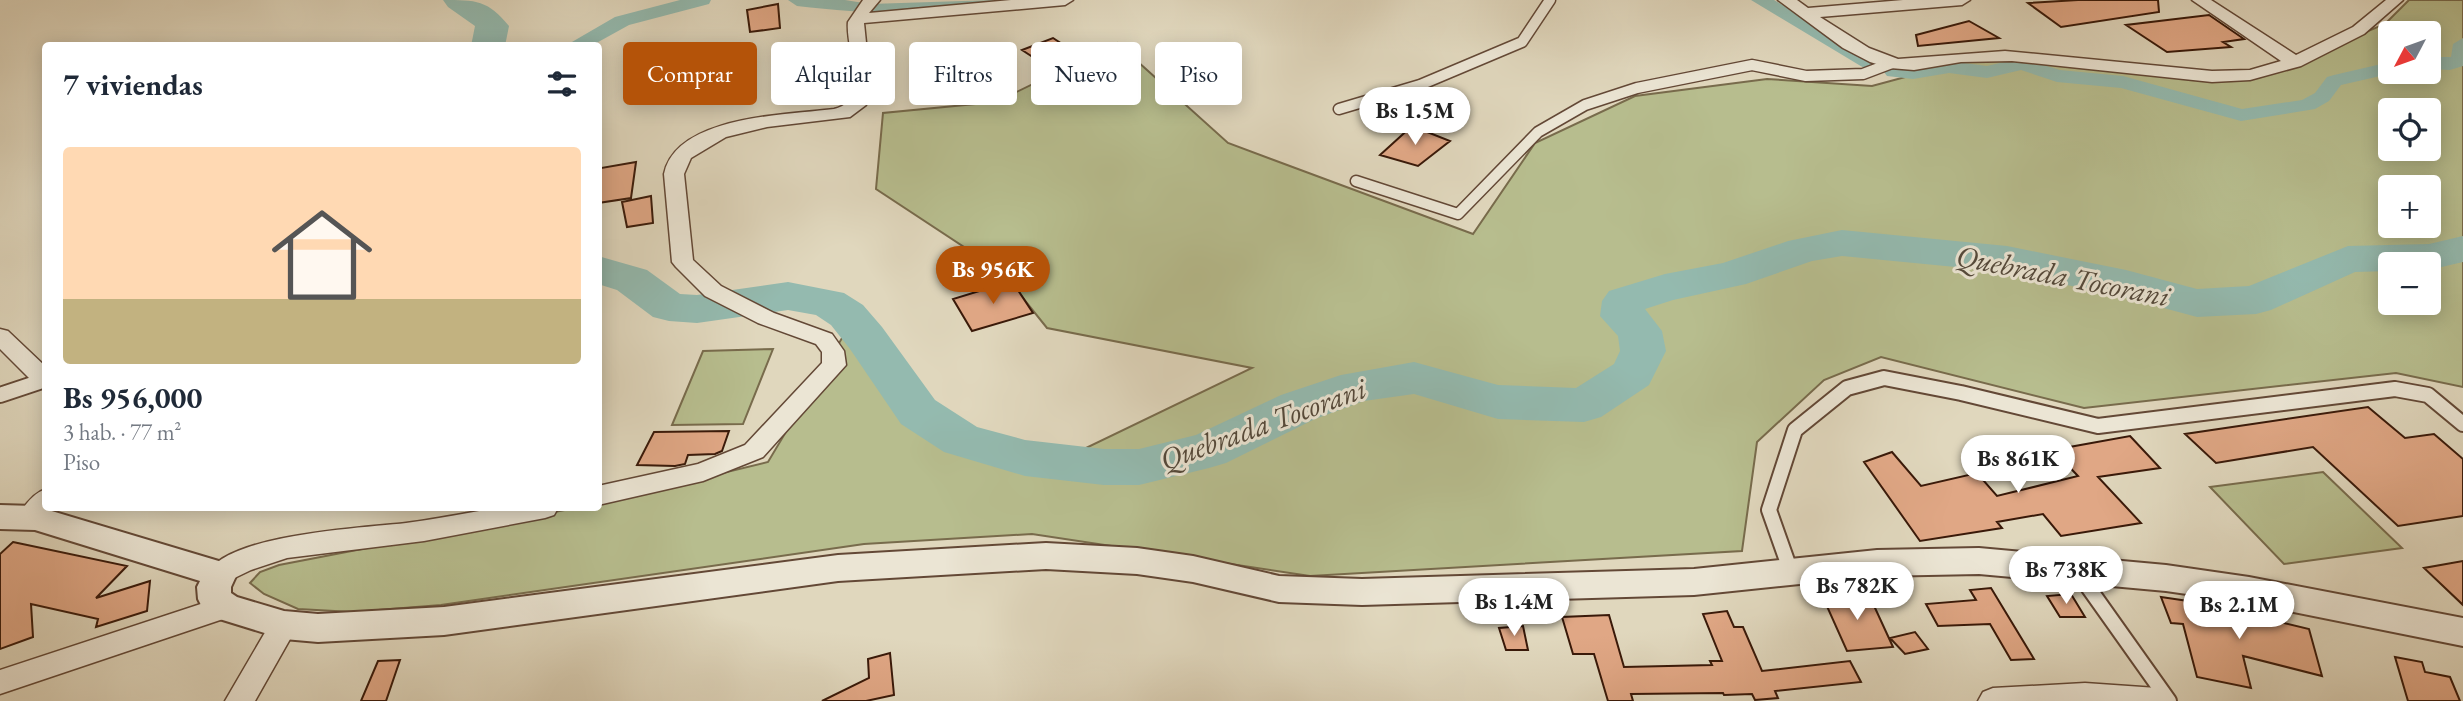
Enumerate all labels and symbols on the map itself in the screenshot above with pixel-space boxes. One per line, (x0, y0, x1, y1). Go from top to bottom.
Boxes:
north arrow (2378, 21, 2441, 84)
pin: Bs 1.5M (1350, 88, 1480, 147)
water label: Quebrada Tocorani (1953, 236, 2174, 316)
pin: Bs 956K (928, 246, 1058, 306)
water label: Quebrada Tocorani (1154, 368, 1372, 479)
pin: Bs 861K (1953, 435, 2083, 495)
pin: Bs 738K (2001, 546, 2131, 606)
pin: Bs 782K (1792, 562, 1922, 622)
pin: Bs 1.4M (1449, 578, 1579, 638)
pin: Bs 2.1M (2174, 582, 2304, 641)

